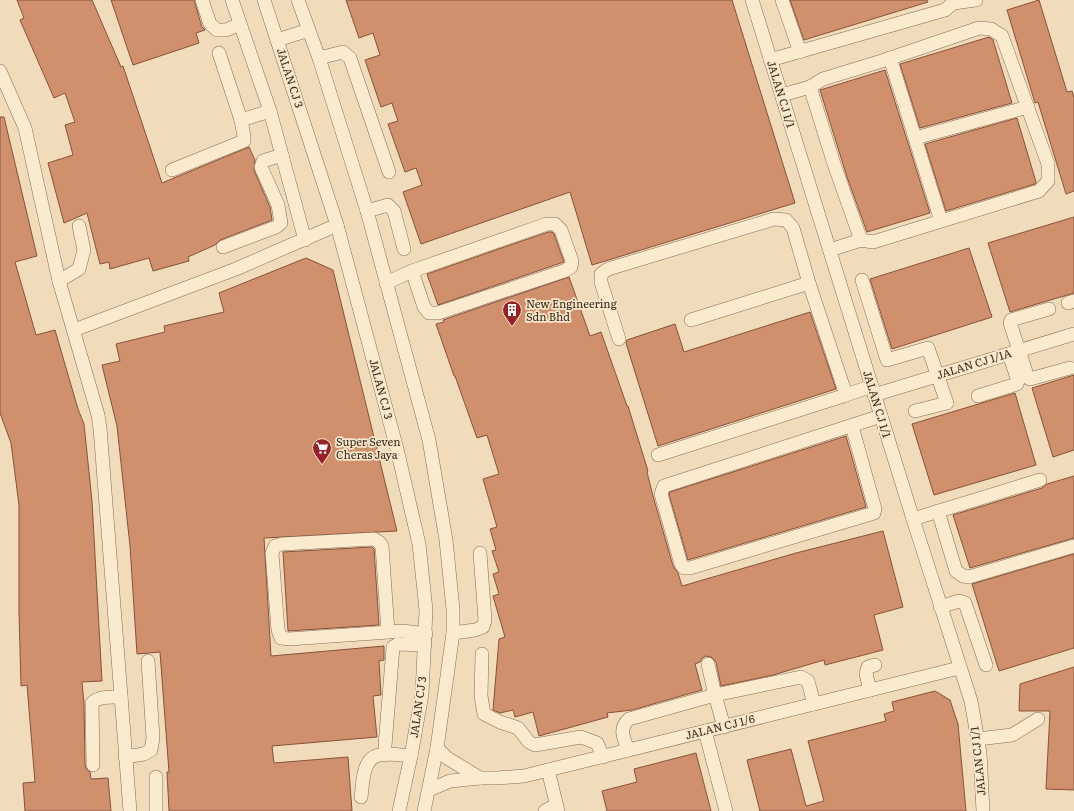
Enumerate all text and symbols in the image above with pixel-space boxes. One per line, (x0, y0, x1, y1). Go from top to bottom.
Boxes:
street label: JALAN CJ 3 (274, 46, 308, 110)
street label: JALAN CJ 1/1 (764, 58, 800, 130)
place label: New Engineering Sdn Bhd (526, 295, 618, 324)
building icon: New Engineering Sdn Bhd (501, 299, 523, 327)
street label: JALAN CJ 1/1A (934, 344, 1013, 382)
street label: JALAN CJ 3 (366, 357, 398, 421)
street label: JALAN CJ 1/1 (860, 368, 896, 440)
place label: Super Seven Cheras Jaya (336, 433, 400, 462)
supermarket icon: Super Seven Cheras Jaya (311, 437, 333, 465)
street label: JALAN CJ 3 (405, 675, 429, 739)
street label: JALAN CJ 1/6 (683, 710, 756, 742)
street label: JALAN CJ 1/1 (965, 725, 989, 797)

